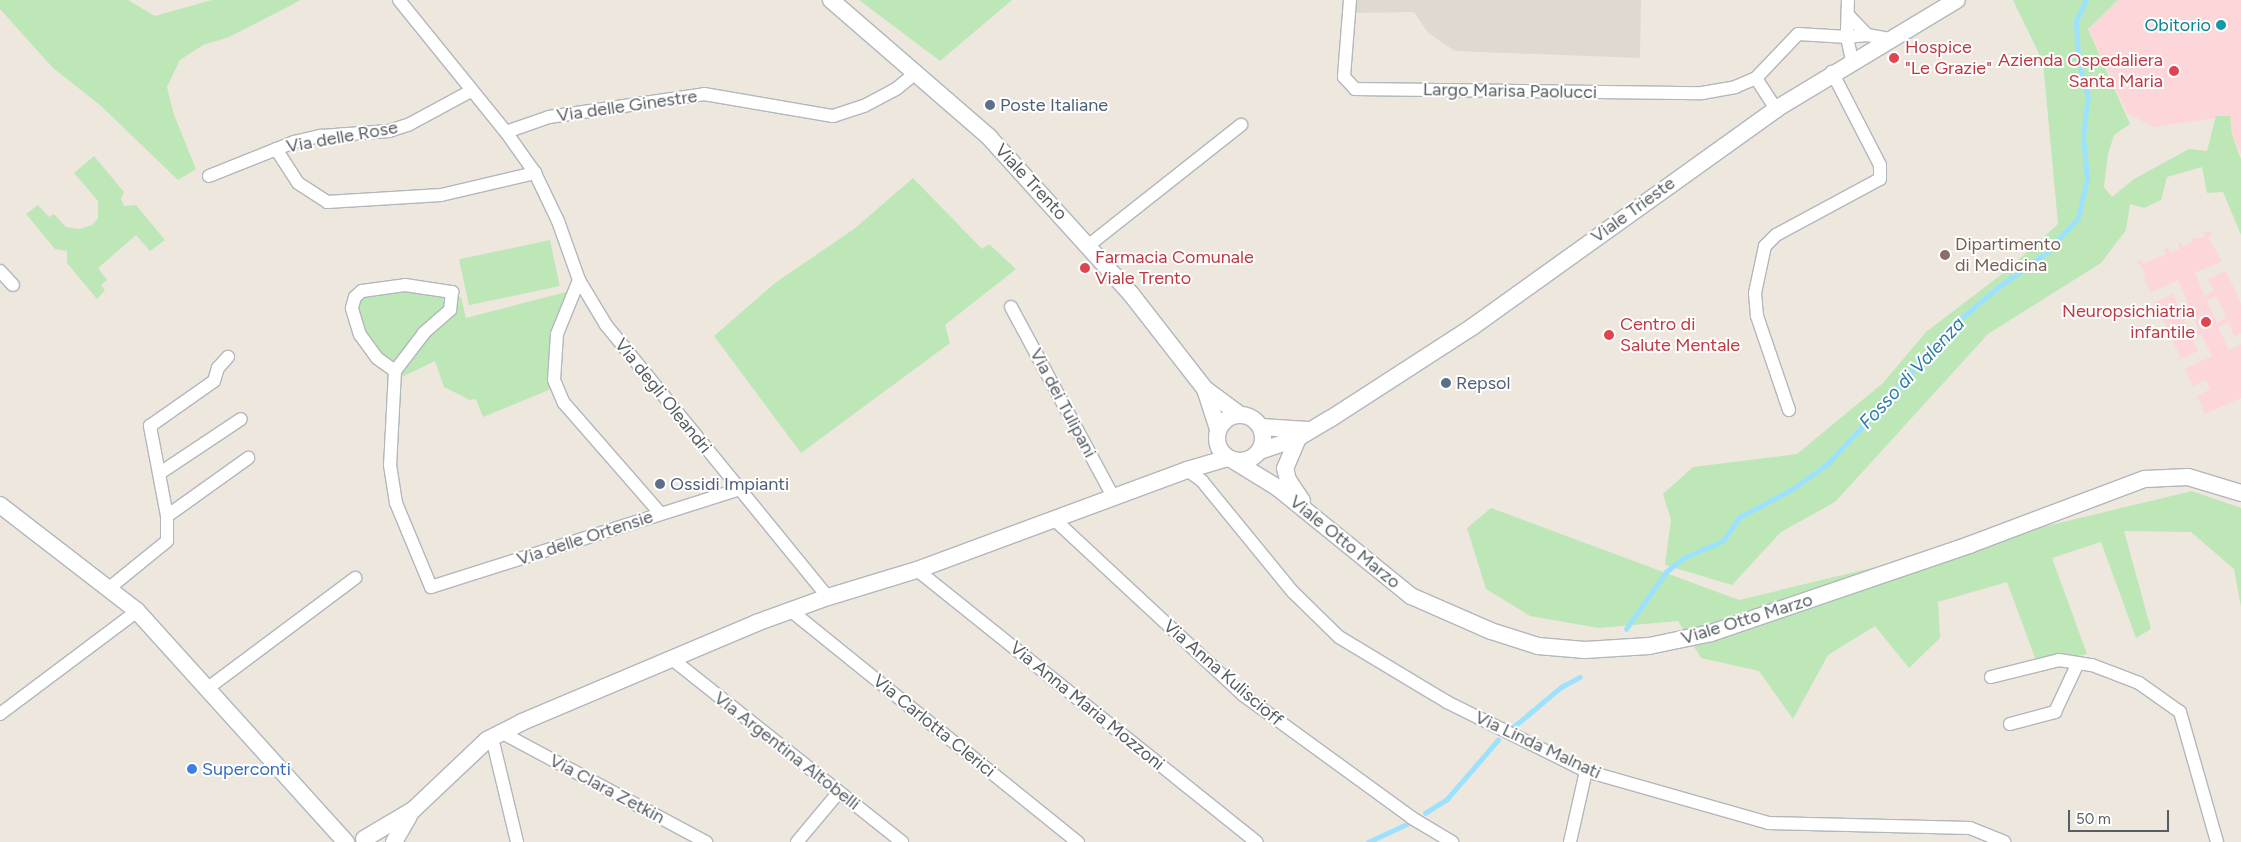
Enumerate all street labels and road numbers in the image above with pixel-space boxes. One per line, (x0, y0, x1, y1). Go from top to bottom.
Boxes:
street label: Largo Marisa Paolucci (1423, 79, 1597, 103)
street label: Via delle Ginestre (555, 85, 699, 127)
street label: Via delle Rose (285, 117, 399, 157)
street label: Viale Trento (990, 139, 1072, 225)
street label: Viale Trieste (1587, 172, 1679, 248)
street label: Via degli Oleandri (610, 334, 716, 458)
street label: Via dei Tulipani (1025, 345, 1101, 461)
street label: Viale Otto Marzo (1285, 491, 1405, 593)
street label: Via delle Ortensie (514, 506, 656, 570)
street label: Viale Otto Marzo (1679, 589, 1815, 649)
street label: Via Anna Kuliscioff (1159, 615, 1287, 731)
street label: Via Anna Maria Mozzoni (1005, 637, 1169, 775)
street label: Via Carlotta Clerici (869, 670, 999, 782)
street label: Via Argentina Altobelli (710, 687, 864, 815)
street label: Via Linda Malnati (1472, 706, 1604, 784)
street label: Via Clara Zetkin (546, 750, 668, 828)

